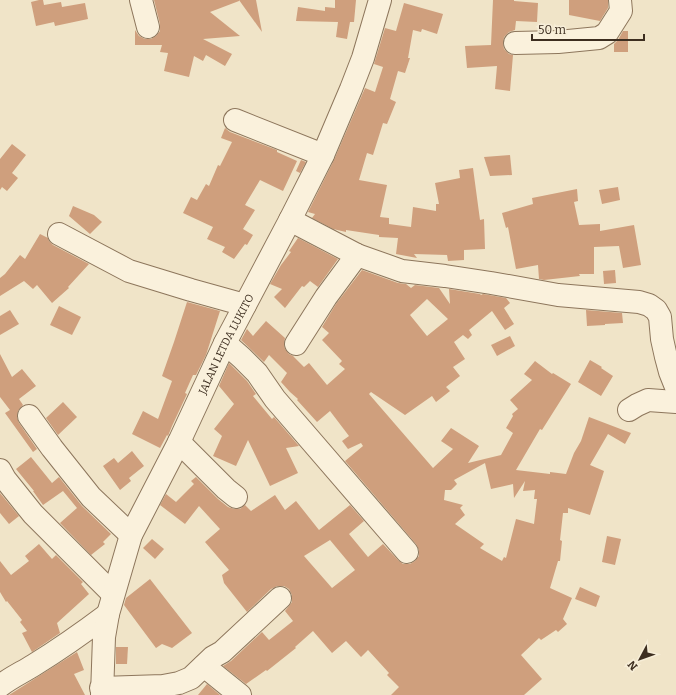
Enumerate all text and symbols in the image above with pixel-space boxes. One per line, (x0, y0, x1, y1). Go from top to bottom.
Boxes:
scale bar (532, 16, 644, 42)
text: 50 m (538, 23, 567, 37)
street label: JALAN LETDA LUKITO (195, 292, 256, 397)
north arrow (620, 639, 660, 679)
text: N (625, 657, 641, 673)

